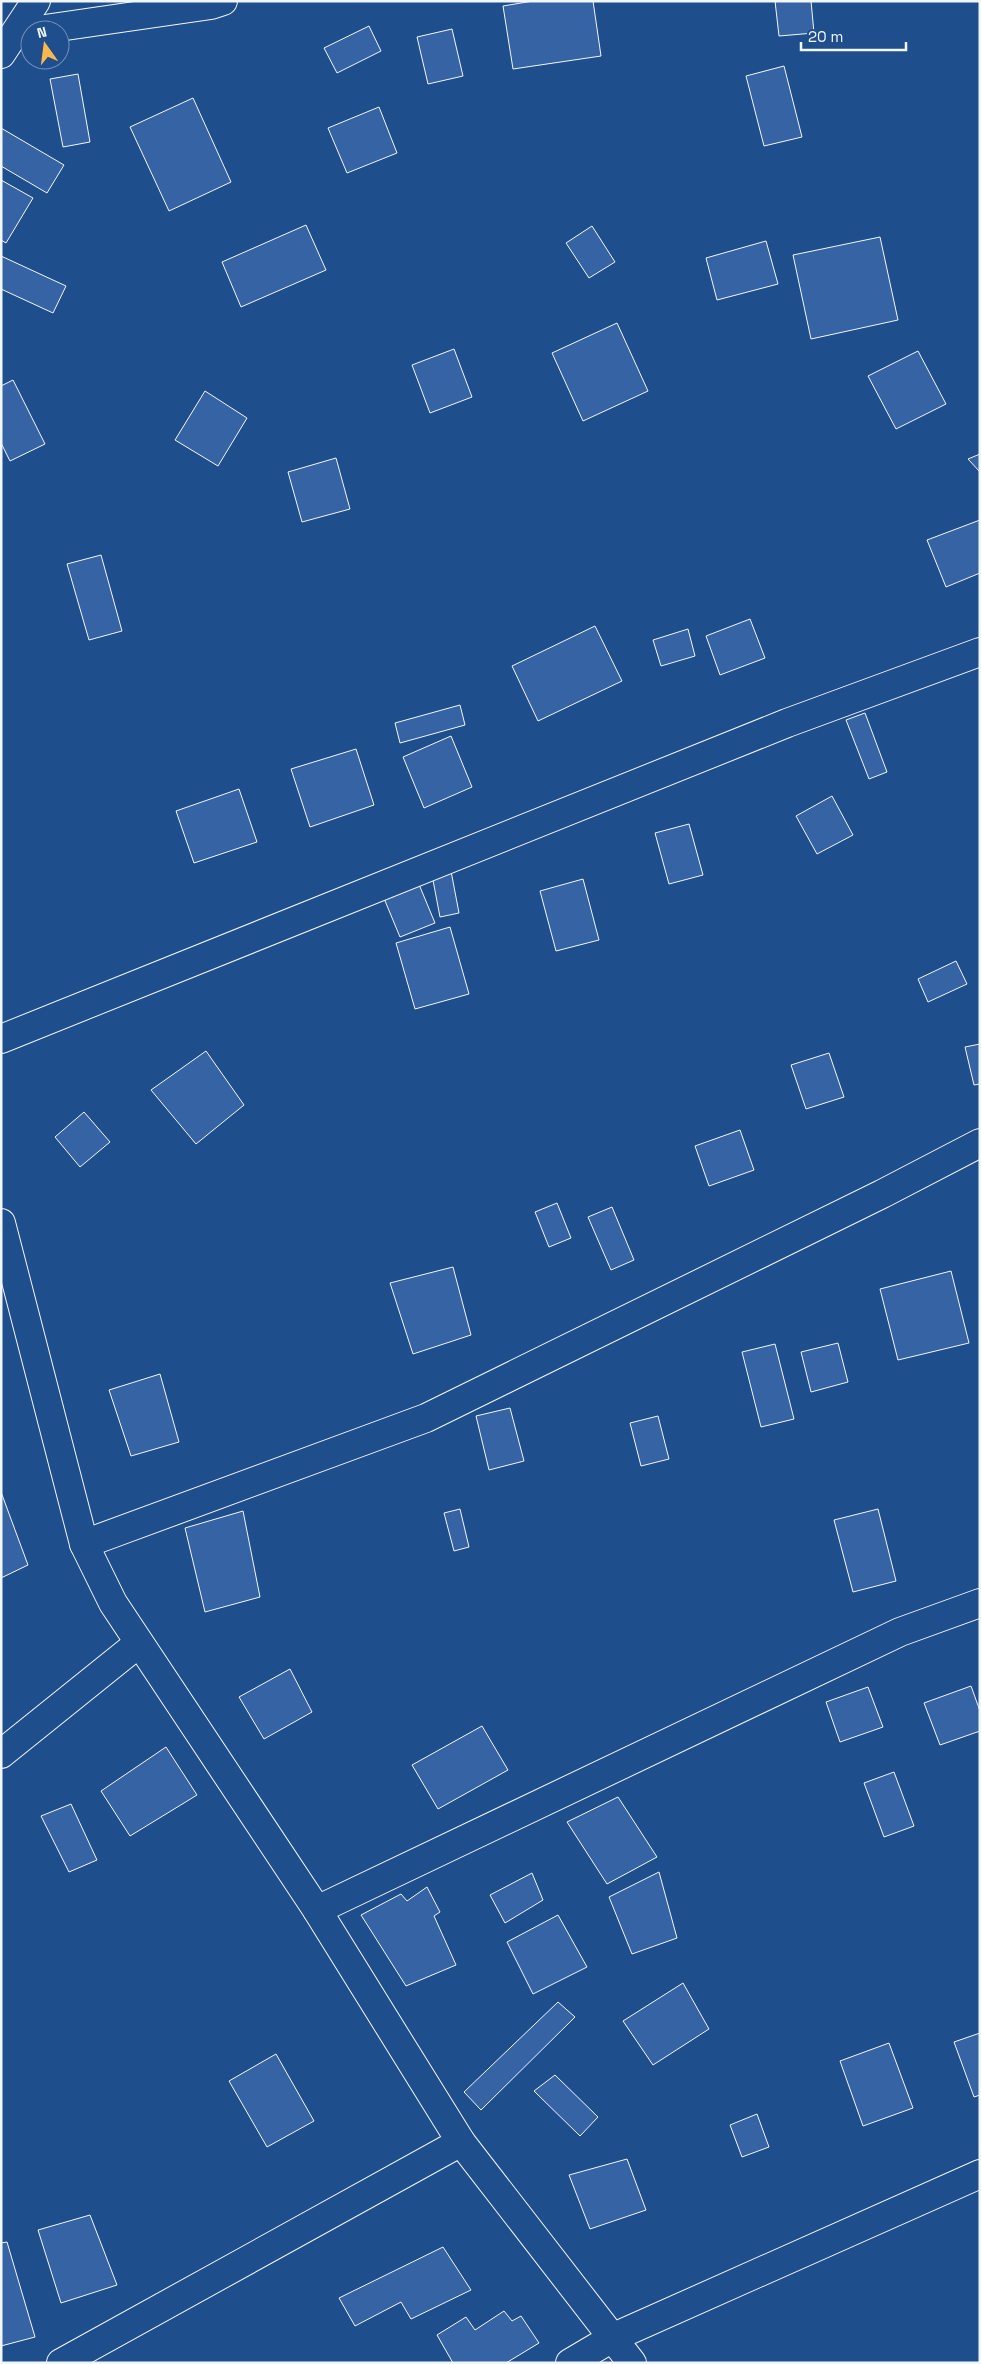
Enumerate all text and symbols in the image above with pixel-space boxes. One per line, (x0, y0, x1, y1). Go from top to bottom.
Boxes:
north arrow (20, 20, 70, 70)
scale bar (801, 20, 906, 52)
text: N (35, 23, 49, 42)
text: 20 m (808, 27, 843, 46)

